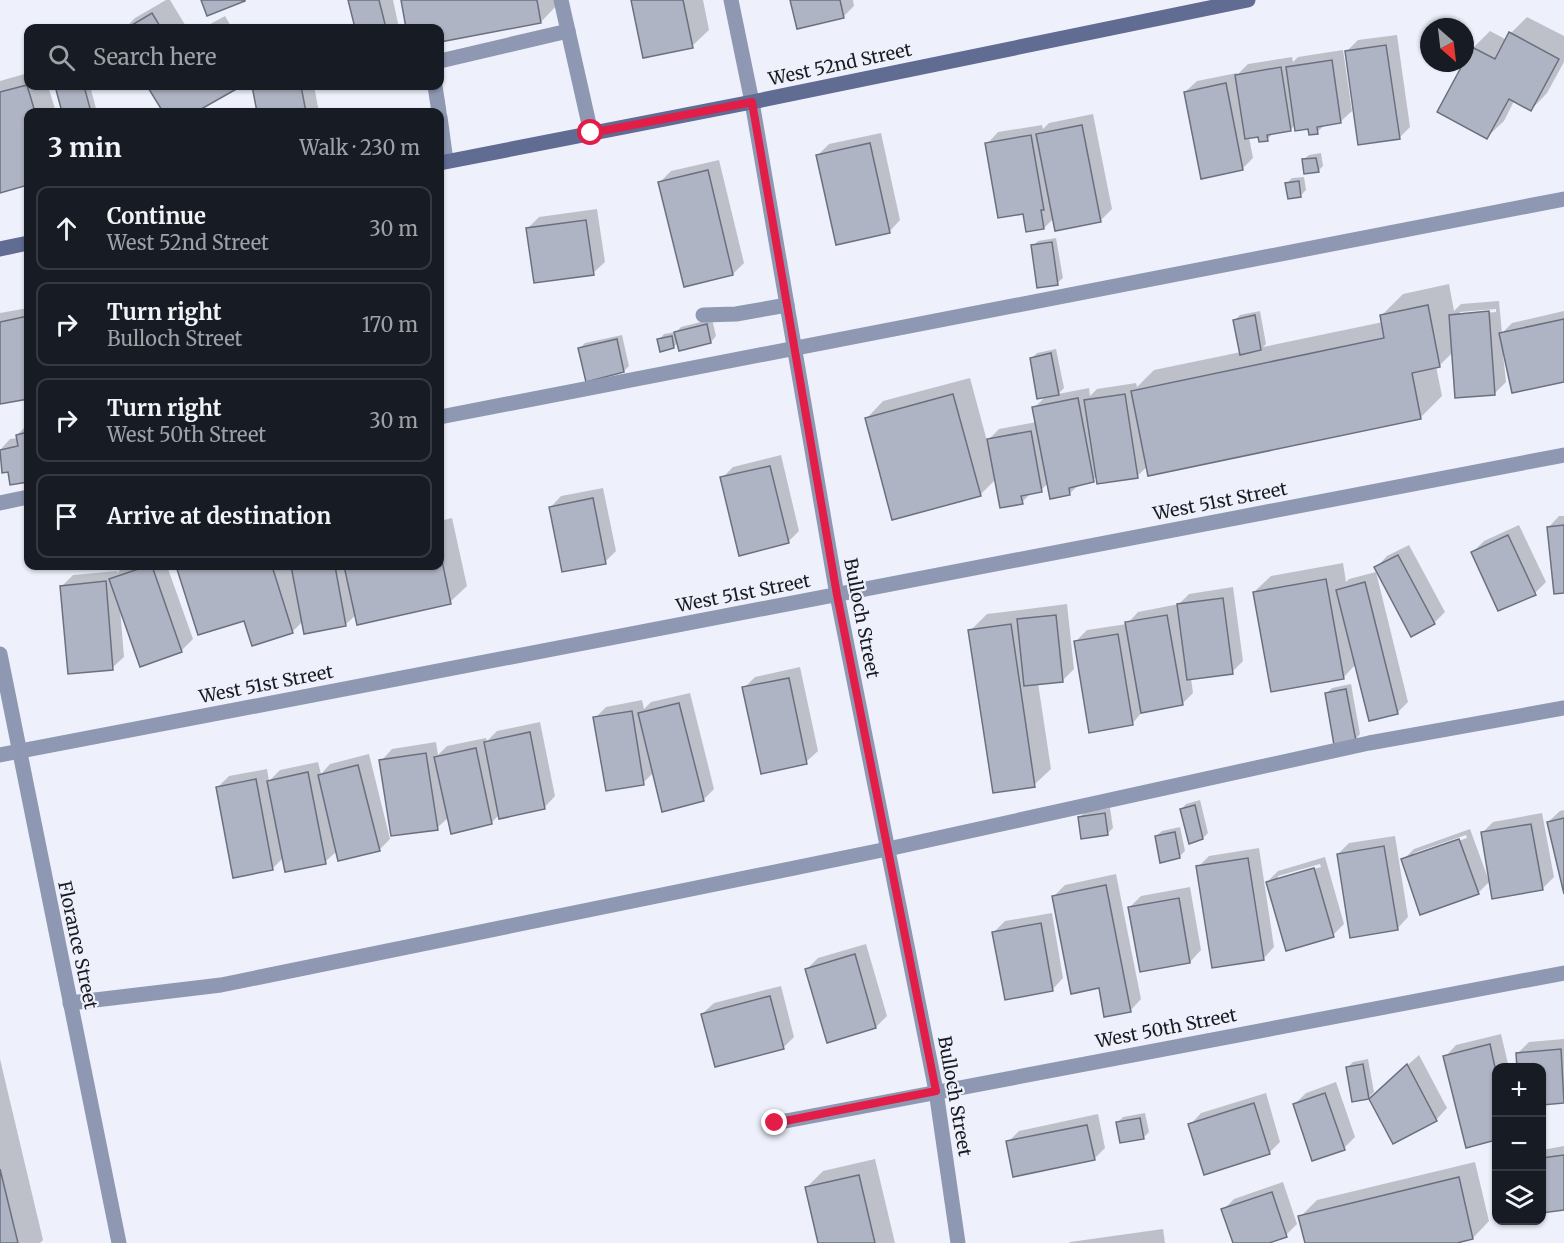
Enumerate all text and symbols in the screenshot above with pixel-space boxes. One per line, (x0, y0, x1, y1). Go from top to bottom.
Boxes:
north arrow (1420, 18, 1474, 72)
search box (24, 24, 444, 90)
street label: West 52nd Street (765, 38, 914, 91)
icon: search (45, 41, 78, 74)
text: Search here (93, 43, 216, 71)
route start (577, 119, 603, 145)
text: 3 min (48, 131, 122, 164)
text: Walk · 230 m (300, 135, 420, 160)
text: Continue (107, 202, 206, 230)
icon: ahead (50, 212, 83, 245)
text: 30 m (369, 216, 418, 241)
text: West 52nd Street (107, 230, 269, 255)
text: Turn right (107, 298, 221, 326)
icon: right (50, 308, 83, 341)
text: 170 m (362, 312, 418, 337)
text: Bulloch Street (107, 326, 242, 351)
text: Turn right (107, 394, 221, 422)
icon: right (50, 404, 83, 437)
text: 30 m (369, 408, 418, 433)
text: West 50th Street (107, 422, 266, 447)
street label: West 51st Street (1150, 477, 1289, 525)
icon: arrive (50, 500, 83, 533)
text: Arrive at destination (107, 502, 331, 530)
street label: Bulloch Street (839, 556, 885, 680)
street label: West 51st Street (673, 569, 812, 617)
street label: West 51st Street (196, 660, 335, 708)
street label: Florance Street (53, 879, 103, 1011)
street label: West 50th Street (1093, 1003, 1238, 1053)
street label: Bulloch Street (933, 1034, 977, 1158)
map controls (1492, 1063, 1546, 1225)
button: + (1492, 1063, 1546, 1117)
route end (761, 1109, 787, 1135)
button: − (1492, 1117, 1546, 1171)
button: layers (1492, 1171, 1546, 1225)

